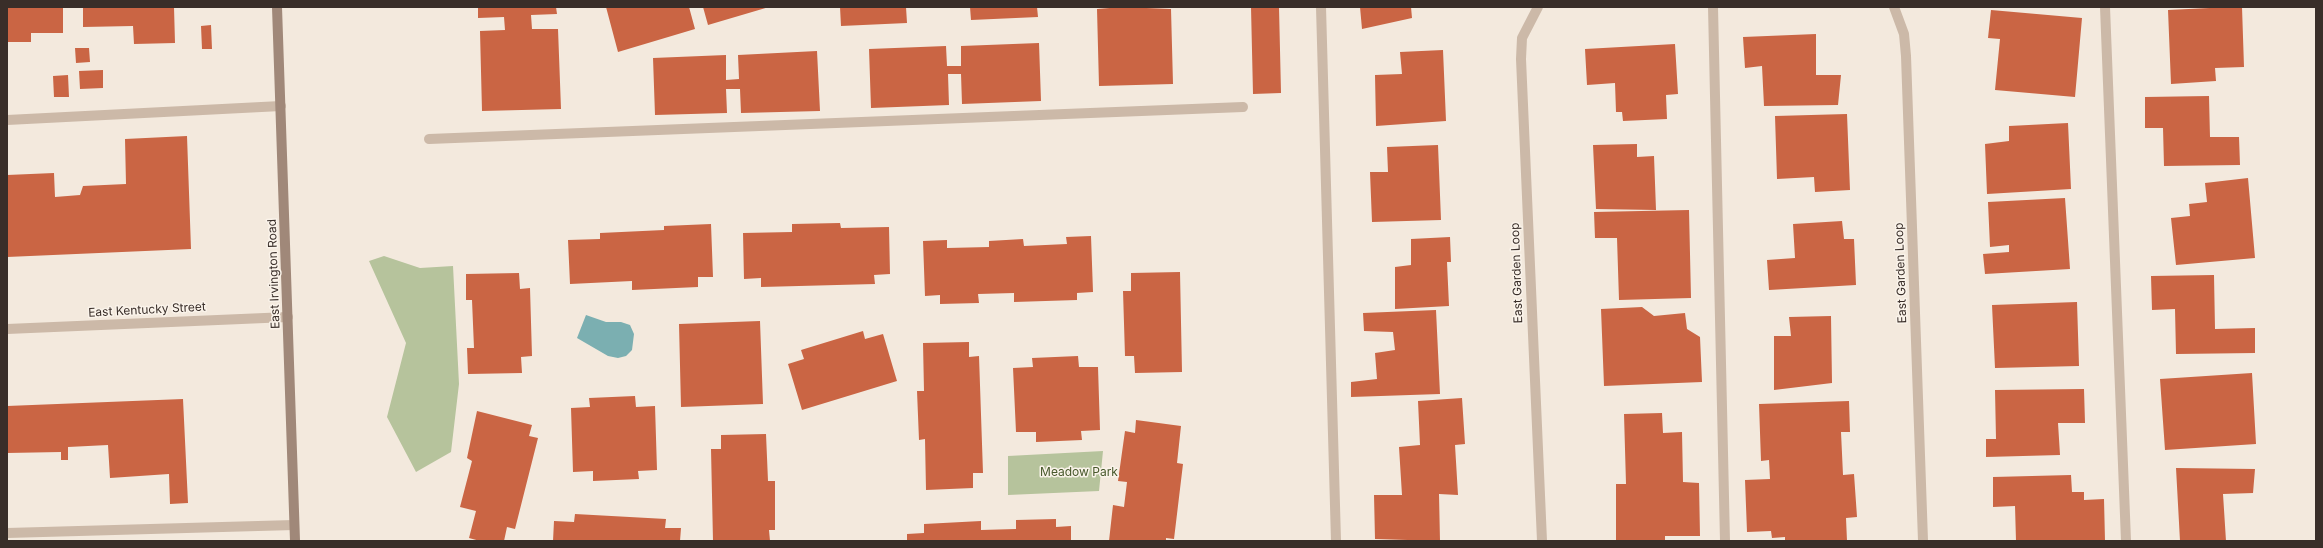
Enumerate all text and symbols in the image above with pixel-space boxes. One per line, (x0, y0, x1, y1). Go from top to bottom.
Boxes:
street label: East Irvington Road (265, 219, 283, 329)
street label: East Garden Loop (1508, 222, 1526, 324)
street label: East Garden Loop (1892, 222, 1910, 324)
street label: East Kentucky Street (88, 300, 206, 320)
park label: Meadow Park (1040, 465, 1118, 479)

